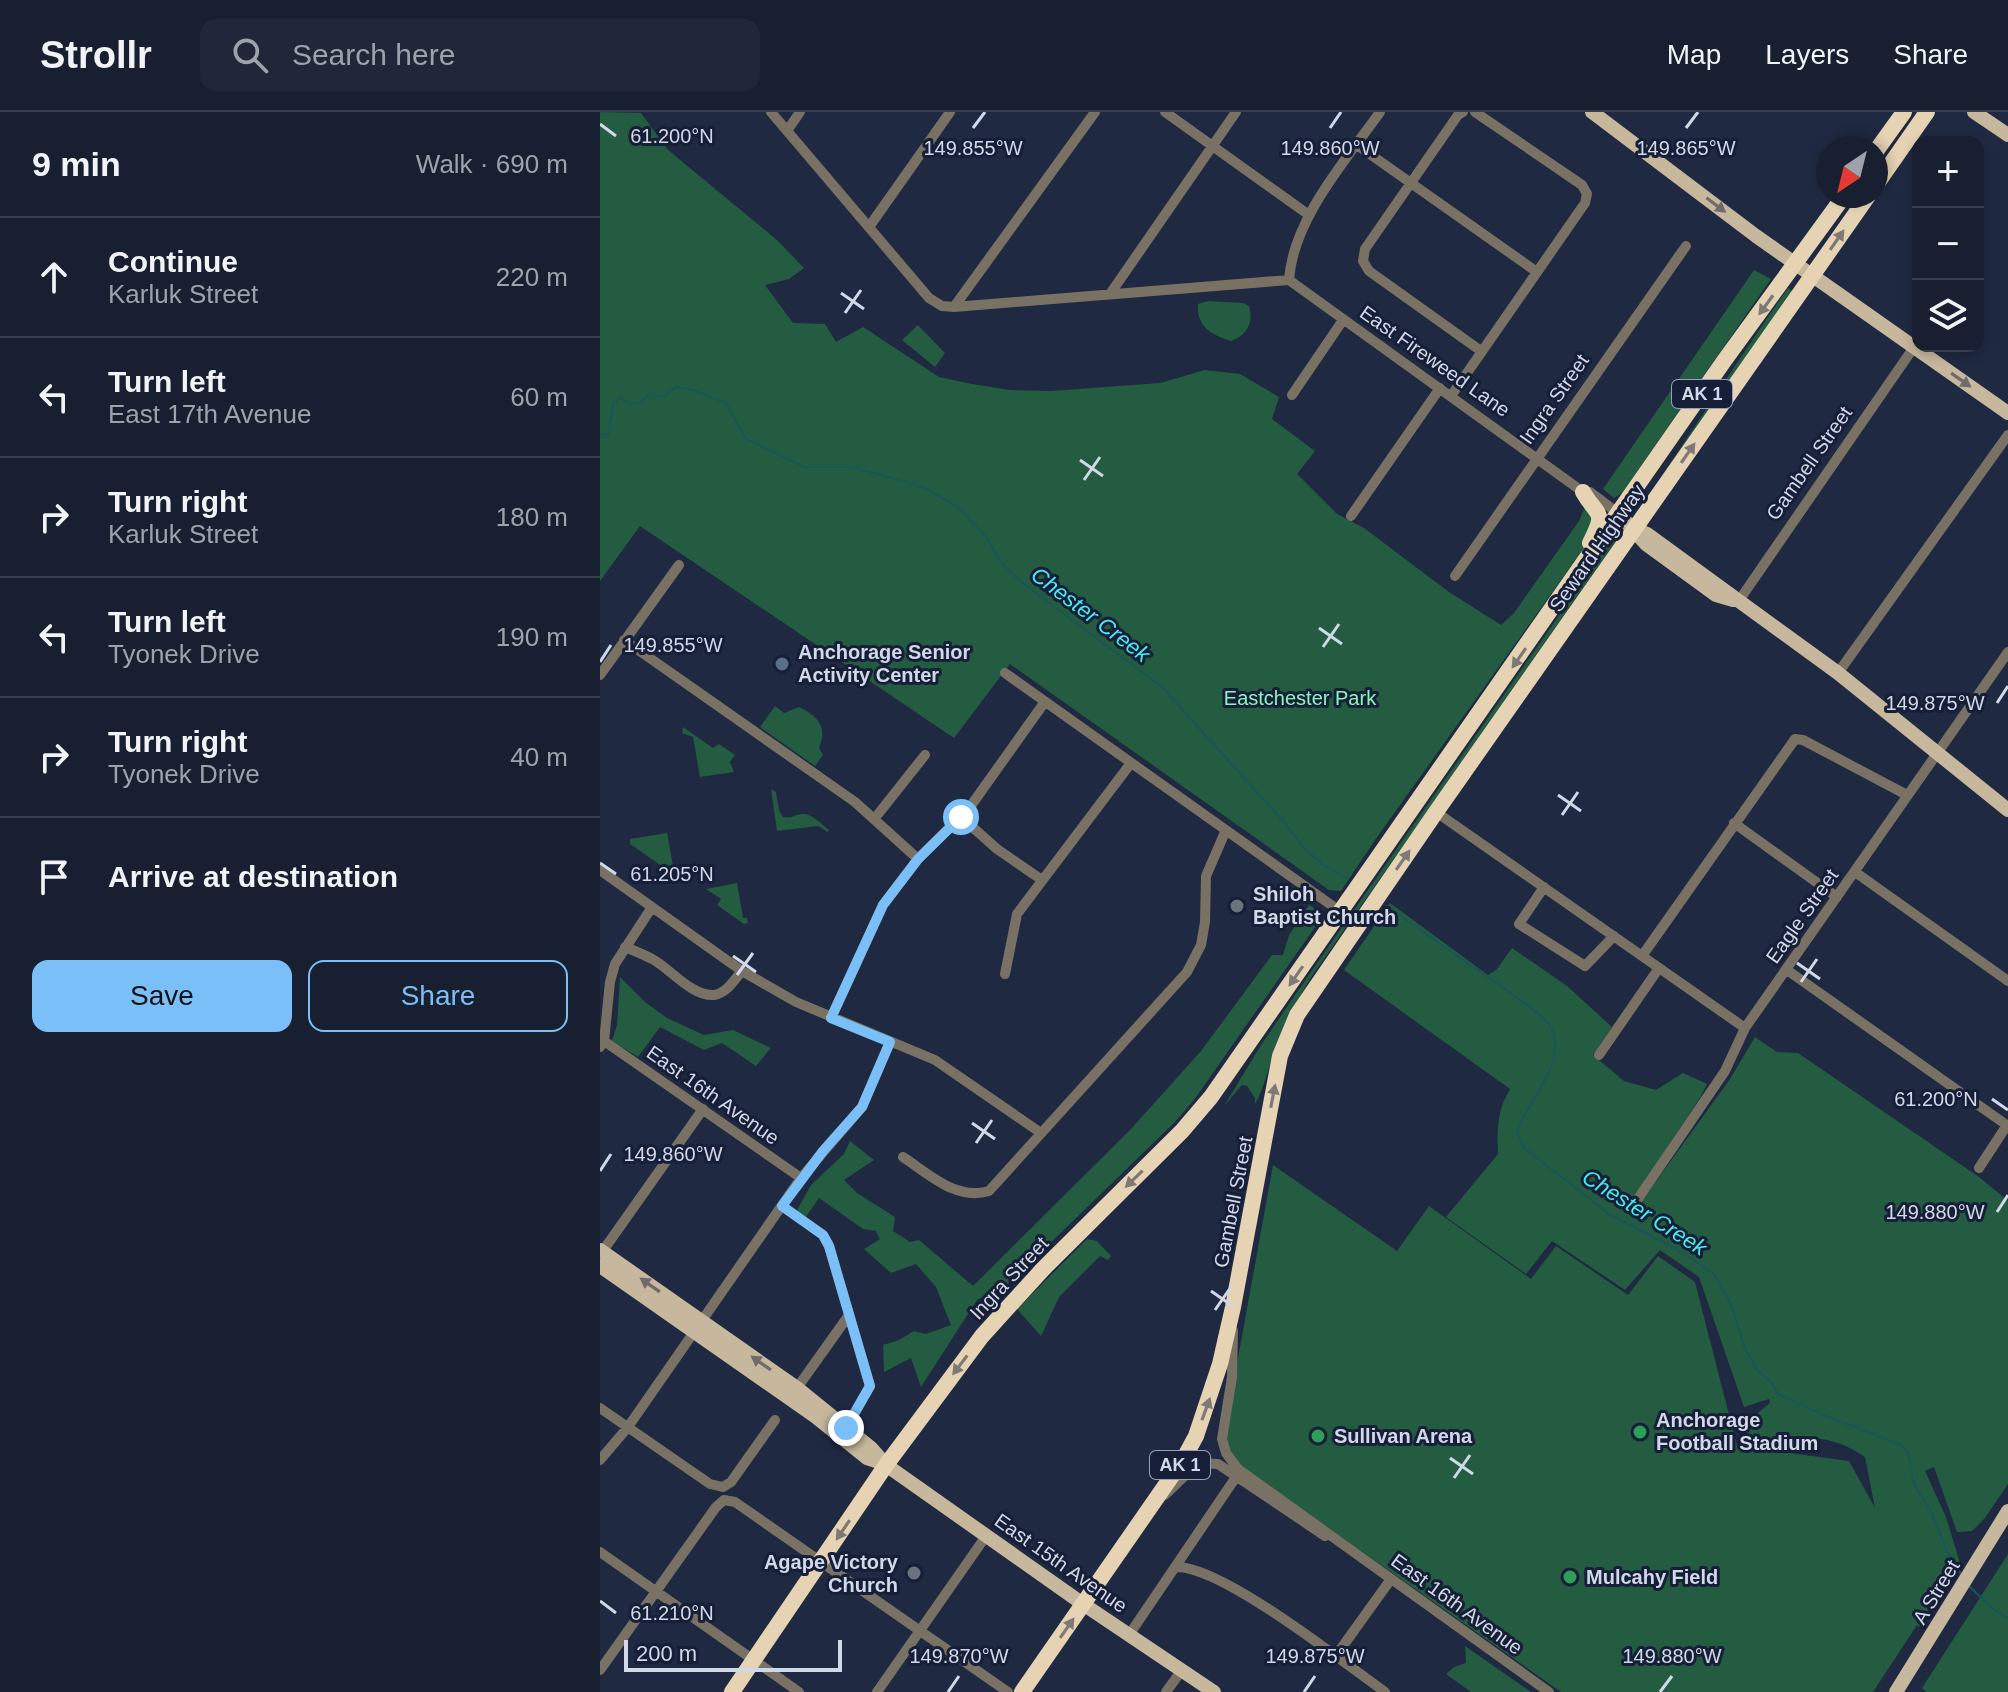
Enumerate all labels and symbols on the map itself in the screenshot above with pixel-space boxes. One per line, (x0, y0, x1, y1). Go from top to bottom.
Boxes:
text: 61.200°N (630, 125, 714, 147)
north arrow (1816, 136, 1888, 208)
text: 149.855°W (923, 137, 1023, 159)
text: 149.860°W (1280, 137, 1380, 159)
text: 149.865°W (1636, 137, 1736, 159)
one-way arrow (1706, 197, 1727, 213)
one-way arrow (1829, 229, 1844, 250)
one-way arrow (1758, 295, 1774, 315)
street label: East Fireweed Lane (1356, 301, 1514, 421)
street label: Ingra Street (1515, 350, 1593, 448)
one-way arrow (1950, 372, 1972, 388)
road number: AK 1 (1672, 380, 1732, 408)
street label: Gambell Street (1762, 402, 1857, 524)
one-way arrow (1680, 442, 1695, 463)
street label: Seward Highway (1545, 480, 1649, 616)
water label: Chester Creek (1027, 562, 1156, 668)
text: 149.855°W (623, 634, 723, 656)
place label: Anchorage Senior Activity Center (798, 641, 970, 686)
one-way arrow (1512, 648, 1527, 669)
marker: Anchorage Senior Activity Center (773, 655, 791, 673)
park label: Eastchester Park (1224, 687, 1377, 709)
text: 149.875°W (1885, 692, 1985, 714)
route start (943, 799, 979, 835)
one-way arrow (1395, 850, 1410, 871)
text: 61.205°N (630, 863, 714, 885)
street label: Eagle Street (1761, 864, 1843, 967)
place label: Shiloh Baptist Church (1253, 883, 1396, 928)
marker: Shiloh Baptist Church (1228, 897, 1246, 915)
one-way arrow (1289, 966, 1304, 987)
street label: East 16th Avenue (643, 1041, 783, 1149)
one-way arrow (1267, 1083, 1279, 1108)
text: 61.200°N (1894, 1088, 1978, 1110)
street label: Gambell Street (1209, 1134, 1257, 1270)
text: 149.860°W (623, 1143, 723, 1165)
water label: Chester Creek (1578, 1164, 1712, 1261)
one-way arrow (1125, 1169, 1144, 1187)
text: 149.880°W (1885, 1201, 1985, 1223)
street label: Ingra Street (965, 1232, 1053, 1324)
one-way arrow (639, 1278, 660, 1293)
one-way arrow (952, 1355, 968, 1375)
one-way arrow (751, 1356, 772, 1371)
one-way arrow (1200, 1397, 1212, 1421)
place label: Anchorage Football Stadium (1656, 1409, 1818, 1454)
route end (828, 1410, 864, 1446)
marker: Anchorage Football Stadium (1631, 1423, 1649, 1441)
place label: Sullivan Arena (1334, 1425, 1473, 1447)
marker: Sullivan Arena (1309, 1427, 1327, 1445)
road number: AK 1 (1150, 1451, 1210, 1479)
street label: East 15th Avenue (991, 1509, 1131, 1617)
one-way arrow (836, 1520, 851, 1541)
street label: East 16th Avenue (1387, 1549, 1527, 1659)
place label: Agape Victory Church (764, 1551, 899, 1596)
street label: A Street (1908, 1555, 1964, 1628)
marker: Agape Victory Church (905, 1564, 923, 1582)
place label: Mulcahy Field (1586, 1566, 1718, 1588)
marker: Mulcahy Field (1561, 1568, 1579, 1586)
text: 61.210°N (630, 1602, 714, 1624)
one-way arrow (1059, 1617, 1074, 1638)
scale bar (624, 1636, 842, 1672)
text: 149.870°W (909, 1645, 1009, 1667)
text: 149.875°W (1265, 1645, 1365, 1667)
text: 149.880°W (1622, 1645, 1722, 1667)

